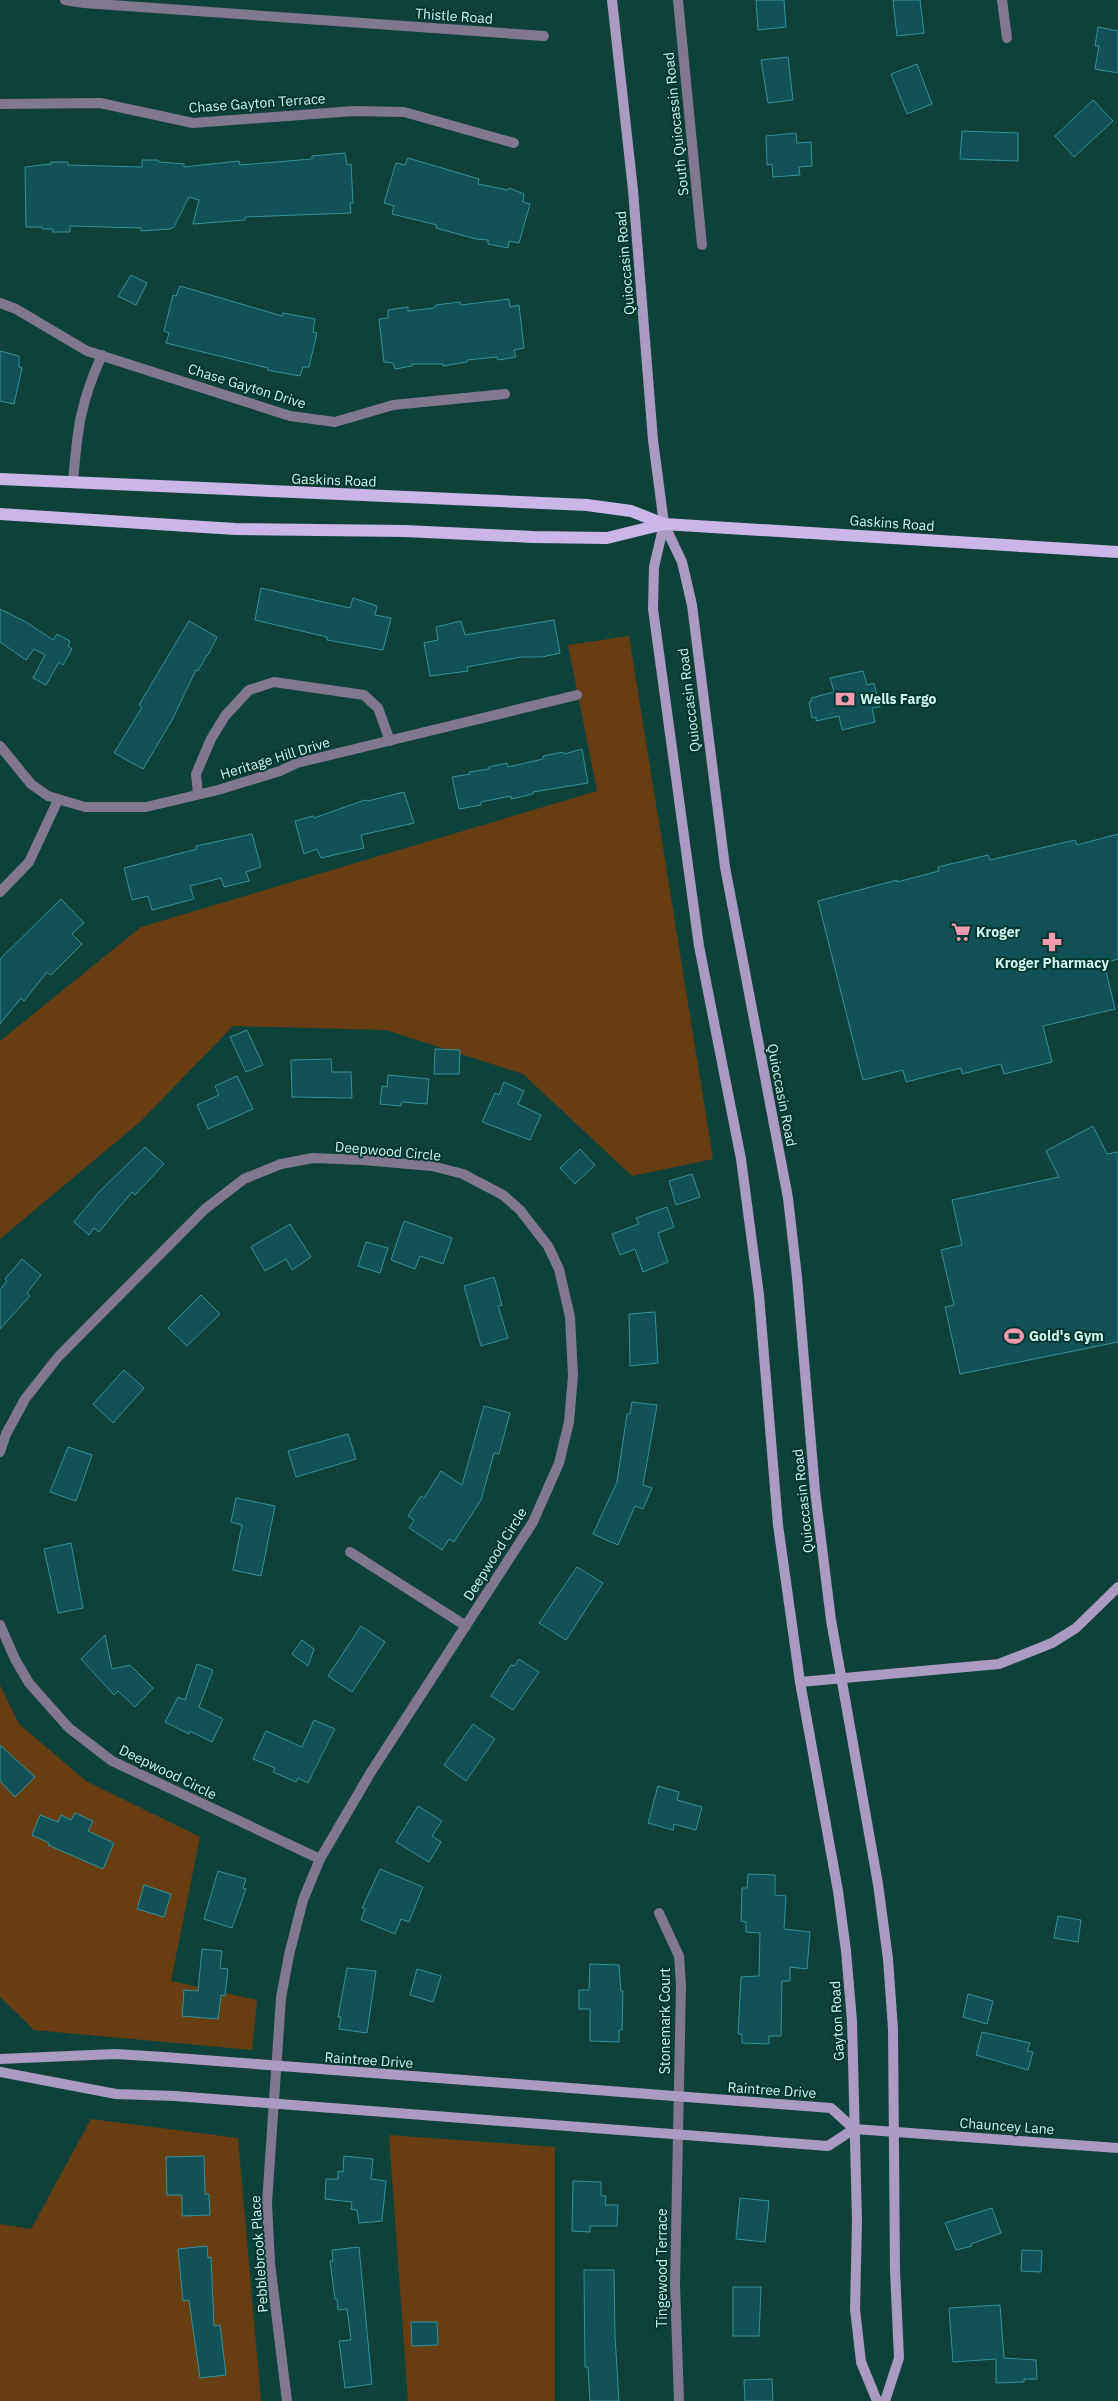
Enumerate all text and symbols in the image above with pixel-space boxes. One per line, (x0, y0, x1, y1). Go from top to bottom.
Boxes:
street label: Thistle Road (414, 4, 494, 28)
street label: South Quiocassin Road (660, 51, 692, 197)
street label: Chase Gayton Terrace (188, 89, 326, 117)
street label: Quioccasin Road (611, 210, 639, 316)
street label: Chase Gayton Drive (186, 359, 309, 413)
street label: Gaskins Road (291, 470, 377, 490)
street label: Gaskins Road (849, 511, 935, 535)
street label: Quioccasin Road (674, 647, 704, 753)
bank icon: Wells Fargo (834, 688, 856, 710)
place label: Wells Fargo (860, 690, 937, 708)
street label: Heritage Hill Drive (218, 733, 332, 783)
supermarket icon: Kroger (950, 921, 972, 943)
place label: Kroger (976, 923, 1021, 941)
pharmacy icon: Kroger Pharmacy (1041, 931, 1063, 953)
place label: Kroger Pharmacy (995, 954, 1109, 972)
street label: Quioccasin Road (763, 1042, 801, 1148)
street label: Deepwood Circle (334, 1137, 442, 1165)
sports icon: Gold's Gym (1003, 1325, 1025, 1347)
place label: Gold's Gym (1029, 1327, 1104, 1345)
street label: Quioccasin Road (789, 1448, 817, 1554)
street label: Deepwood Circle (459, 1504, 531, 1604)
street label: Deepwood Circle (116, 1741, 220, 1804)
street label: Stonemark Court (656, 1968, 674, 2074)
street label: Gayton Road (826, 1980, 848, 2062)
street label: Raintree Drive (324, 2048, 414, 2072)
street label: Raintree Drive (727, 2078, 817, 2102)
street label: Chauncey Lane (959, 2114, 1055, 2138)
street label: Pebblebrook Place (246, 2194, 272, 2313)
street label: Tingewood Terrace (653, 2208, 671, 2328)

